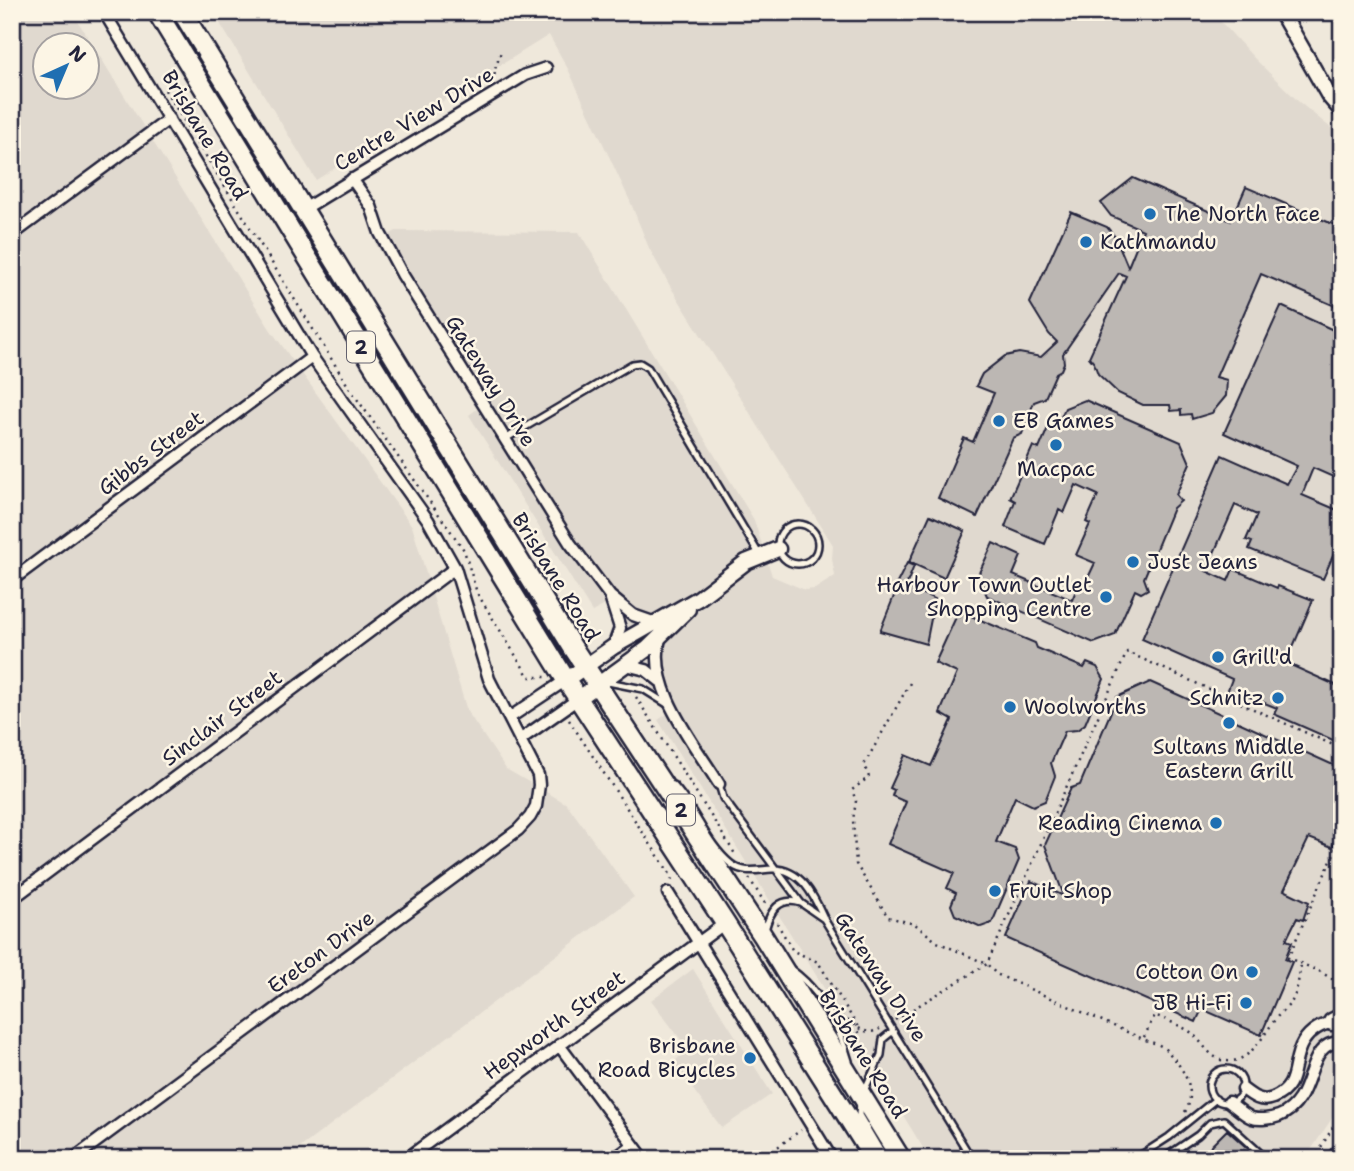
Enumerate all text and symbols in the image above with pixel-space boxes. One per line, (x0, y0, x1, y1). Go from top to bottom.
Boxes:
north arrow (32, 32, 102, 102)
text: N (63, 40, 92, 68)
street label: Centre View Drive (329, 60, 499, 178)
street label: Brisbane Road (155, 65, 255, 205)
place label: The North Face (1164, 200, 1320, 228)
marker: The North Face (1142, 206, 1158, 222)
place label: Kathmandu (1100, 228, 1217, 256)
marker: Kathmandu (1078, 234, 1094, 250)
street label: Gateway Drive (439, 310, 543, 452)
road number: 2 (347, 332, 375, 362)
street label: Gibbs Street (93, 404, 209, 502)
place label: EB Games (1013, 407, 1115, 435)
marker: EB Games (991, 413, 1007, 429)
marker: Macpac (1048, 437, 1064, 453)
place label: Macpac (1017, 455, 1095, 483)
street label: Brisbane Road (505, 507, 607, 647)
place label: Just Jeans (1147, 548, 1258, 576)
marker: Just Jeans (1125, 554, 1141, 570)
place label: Harbour Town Outlet Shopping Centre (876, 571, 1092, 623)
marker: Harbour Town Outlet Shopping Centre (1098, 589, 1114, 605)
place label: Grill'd (1232, 643, 1292, 671)
marker: Grill'd (1210, 649, 1226, 665)
street label: Sinclair Street (156, 664, 288, 772)
place label: Schnitz (1189, 684, 1264, 712)
marker: Schnitz (1270, 690, 1286, 706)
place label: Woolworths (1024, 693, 1147, 721)
marker: Woolworths (1002, 699, 1018, 715)
marker: Sultans Middle Eastern Grill (1221, 715, 1237, 731)
place label: Sultans Middle Eastern Grill (1153, 733, 1305, 785)
road number: 2 (667, 794, 695, 825)
place label: Reading Cinema (1038, 809, 1202, 837)
marker: Reading Cinema (1208, 815, 1224, 831)
place label: Fruit Shop (1009, 877, 1112, 905)
marker: Fruit Shop (987, 883, 1003, 899)
street label: Ereton Drive (262, 904, 380, 1000)
street label: Gateway Drive (828, 906, 934, 1048)
place label: Cotton On (1135, 958, 1238, 986)
street label: Hepworth Street (477, 964, 631, 1086)
marker: Cotton On (1244, 964, 1260, 980)
street label: Brisbane Road (812, 984, 914, 1124)
place label: JB Hi-Fi (1153, 989, 1232, 1017)
marker: JB Hi-Fi (1238, 995, 1254, 1011)
place label: Brisbane Road Bicycles (598, 1032, 736, 1084)
marker: Brisbane Road Bicycles (742, 1050, 758, 1066)

